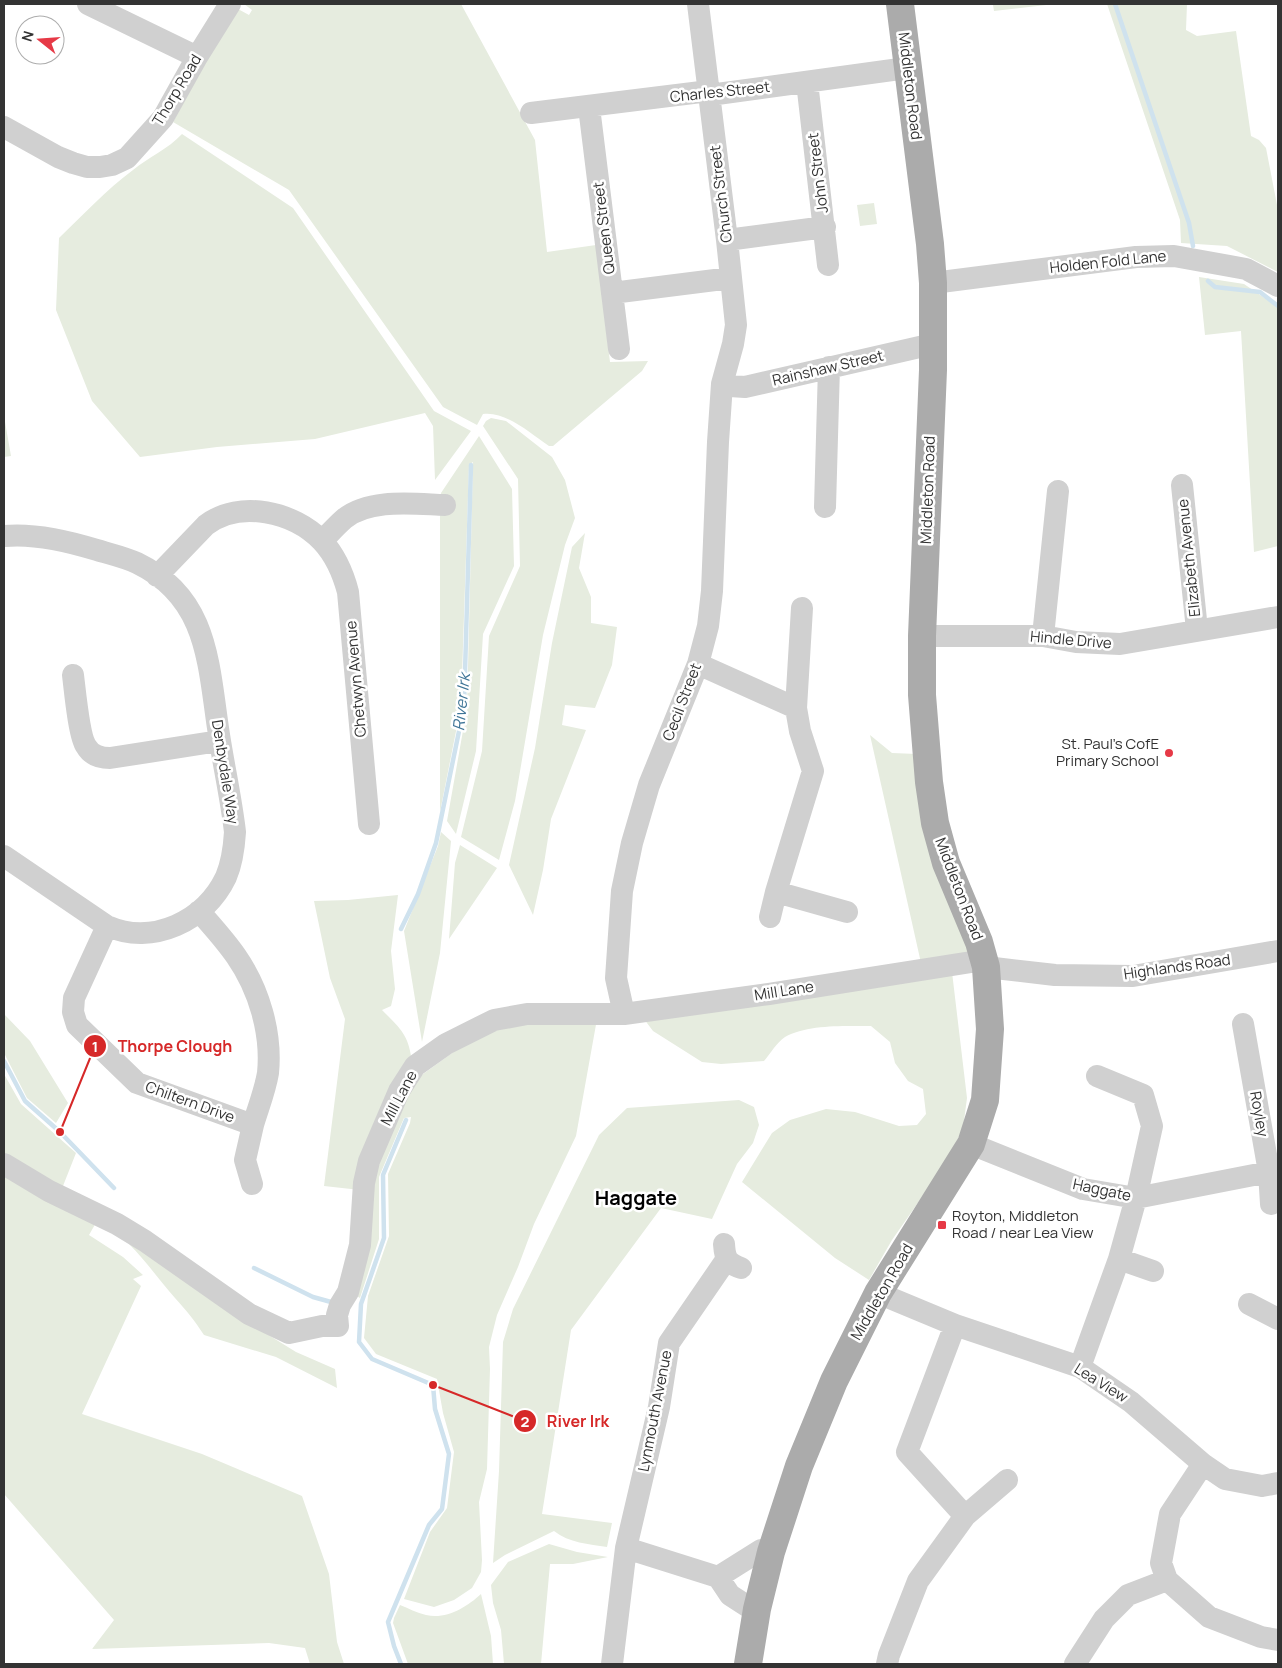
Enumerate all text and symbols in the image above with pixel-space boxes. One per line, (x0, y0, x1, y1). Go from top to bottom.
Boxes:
north arrow (15, 15, 65, 65)
text: N (17, 28, 38, 44)
street label: Middleton Road (893, 31, 928, 141)
street label: Thorp Road (147, 50, 206, 129)
street label: Charles Street (669, 76, 771, 107)
street label: John Street (802, 132, 833, 214)
street label: Church Street (704, 144, 737, 244)
street label: Queen Street (587, 181, 620, 276)
street label: Holden Fold Lane (1049, 245, 1168, 278)
street label: Rainshaw Street (770, 345, 886, 391)
street label: Middleton Road (915, 436, 940, 544)
street label: Elizabeth Avenue (1172, 498, 1205, 618)
street label: Chetwyn Avenue (340, 620, 371, 738)
street label: Hindle Drive (1029, 625, 1113, 654)
street label: Cecil Street (657, 660, 706, 744)
water label: River Irk (447, 670, 475, 732)
street label: Denbydale Way (207, 718, 244, 826)
place label: St. Paul's CofE Primary School (1056, 733, 1159, 771)
marker: St. Paul's CofE Primary School (1163, 747, 1175, 759)
street label: Middleton Road (930, 835, 989, 943)
street label: Highlands Road (1122, 949, 1232, 984)
street label: Mill Lane (753, 975, 815, 1006)
callout: Thorpe Clough (82, 1031, 242, 1062)
text: Thorpe Clough (118, 1035, 232, 1057)
text: 1 (92, 1036, 98, 1057)
street label: Mill Lane (375, 1066, 422, 1129)
street label: Chiltern Drive (143, 1076, 238, 1127)
street label: Royley (1245, 1089, 1274, 1138)
street label: Haggate (1071, 1173, 1133, 1206)
district label: Haggate (595, 1184, 677, 1211)
place label: Royton, Middleton Road / near Lea View (952, 1205, 1094, 1243)
marker: Royton, Middleton Road / near Lea View (936, 1219, 948, 1231)
street label: Middleton Road (845, 1240, 918, 1344)
street label: Lynmouth Avenue (632, 1348, 677, 1474)
street label: Lea View (1070, 1358, 1133, 1408)
callout: River Irk (512, 1406, 619, 1437)
text: River Irk (547, 1410, 610, 1432)
text: 2 (521, 1411, 530, 1432)

